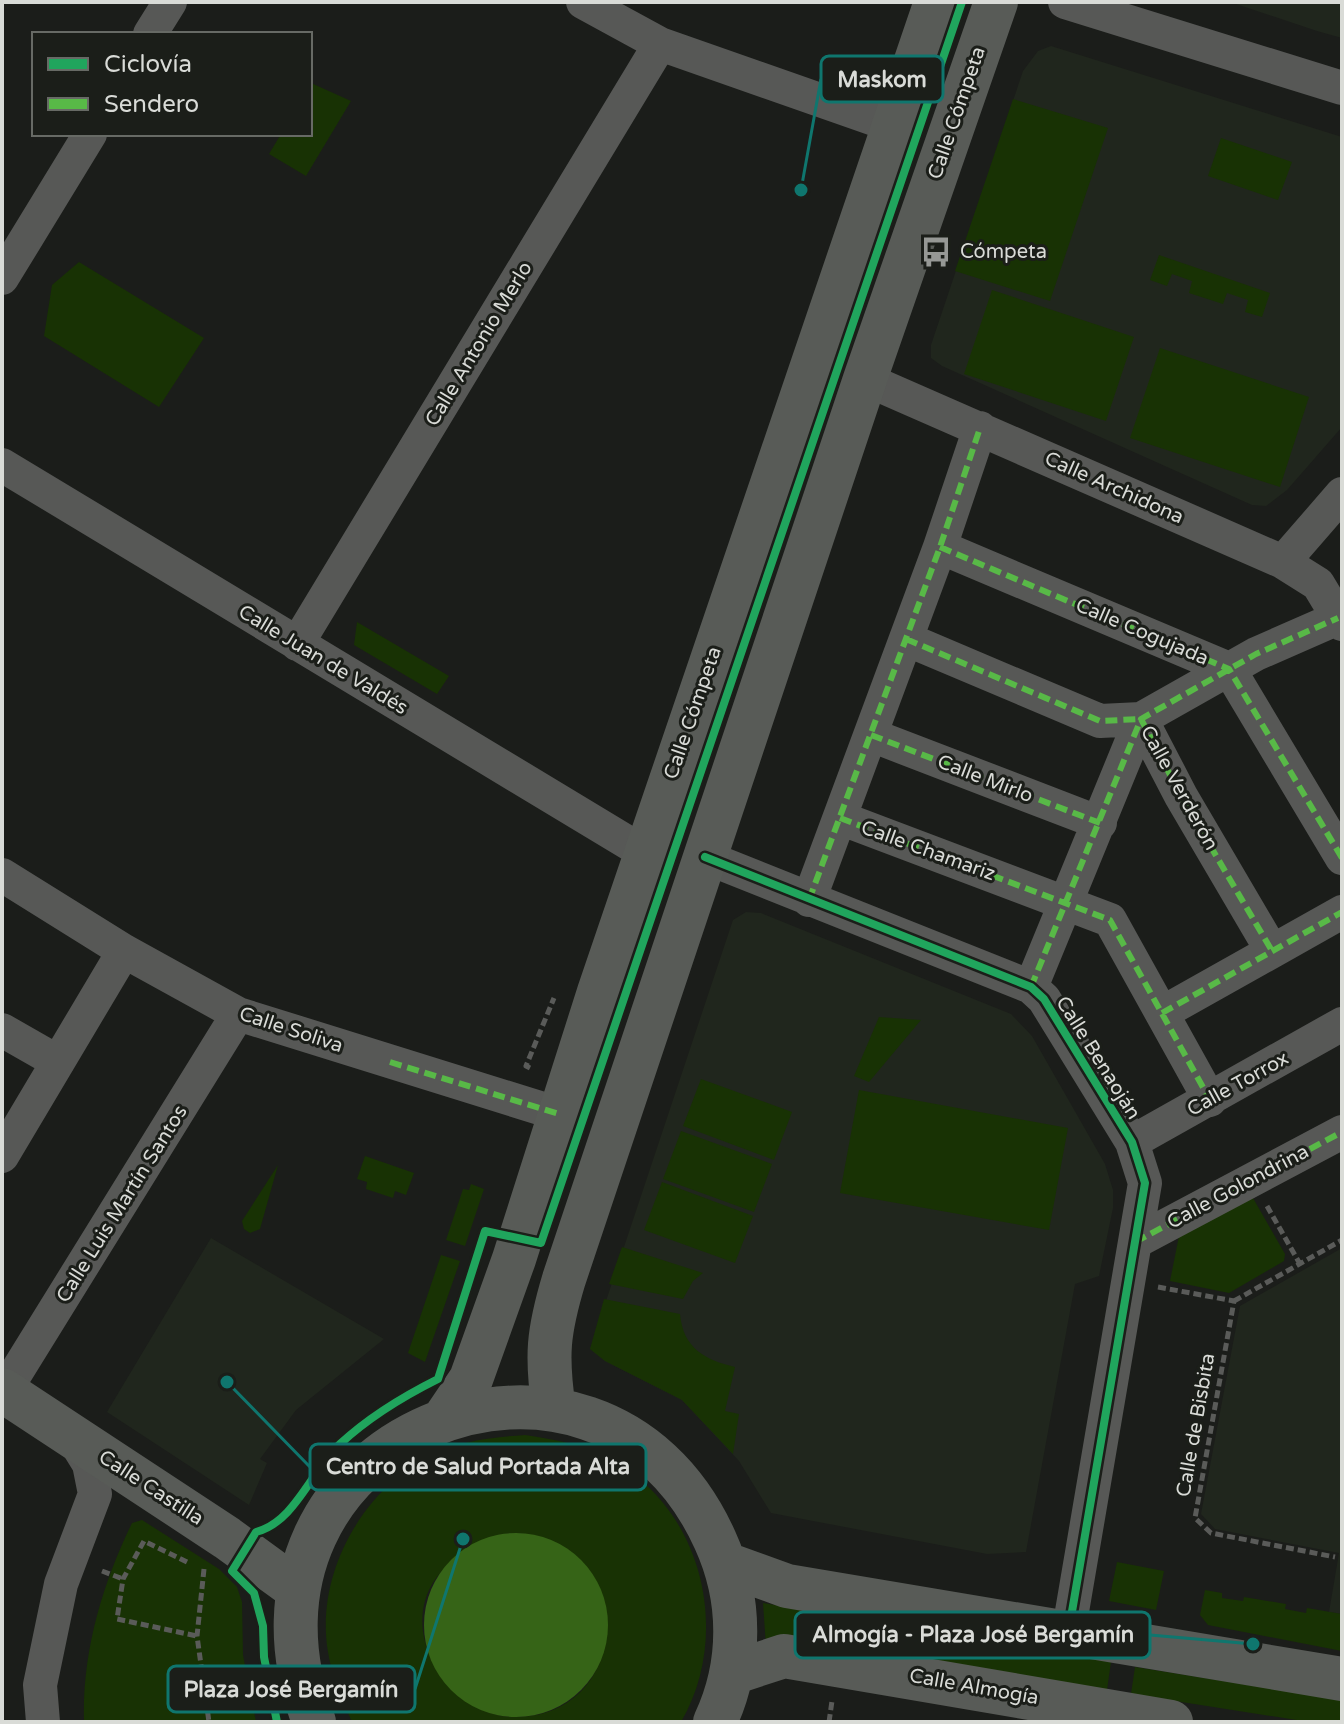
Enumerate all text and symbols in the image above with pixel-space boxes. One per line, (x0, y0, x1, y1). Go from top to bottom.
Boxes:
legend (32, 32, 312, 136)
street label: Calle Cómpeta (923, 44, 991, 182)
text: Ciclovía (104, 50, 192, 79)
callout: Maskom (821, 56, 943, 102)
text: Maskom (837, 67, 927, 93)
text: Sendero (104, 90, 199, 119)
bus stop icon: Cómpeta (919, 235, 953, 269)
place label: Cómpeta (960, 240, 1047, 264)
street label: Calle Antonio Merlo (420, 257, 538, 431)
street label: Calle Archidona (1041, 447, 1187, 529)
street label: Calle Cogujada (1072, 593, 1212, 671)
street label: Calle Juan de Valdés (234, 600, 412, 720)
street label: Calle Cómpeta (659, 644, 727, 782)
street label: Calle Verderón (1135, 722, 1223, 854)
street label: Calle Mirlo (934, 750, 1036, 808)
street label: Calle Chamariz (858, 816, 998, 886)
street label: Calle Benaoján (1051, 992, 1145, 1124)
street label: Calle Soliva (236, 1002, 346, 1058)
street label: Calle Torrox (1183, 1046, 1293, 1122)
street label: Calle Luis Martín Santos (51, 1101, 193, 1307)
street label: Calle Golondrina (1163, 1140, 1313, 1234)
street label: Calle de Bisbita (1172, 1351, 1220, 1499)
callout: Centro de Salud Portada Alta (310, 1444, 646, 1490)
street label: Calle Castilla (94, 1445, 208, 1531)
text: Centro de Salud Portada Alta (326, 1454, 630, 1480)
callout: Almogía - Plaza José Bergamín (795, 1612, 1150, 1658)
text: Almogía - Plaza José Bergamín (812, 1622, 1134, 1648)
street label: Calle Almogía (908, 1664, 1040, 1710)
callout: Plaza José Bergamín (168, 1666, 415, 1712)
text: Plaza José Bergamín (184, 1677, 398, 1703)

